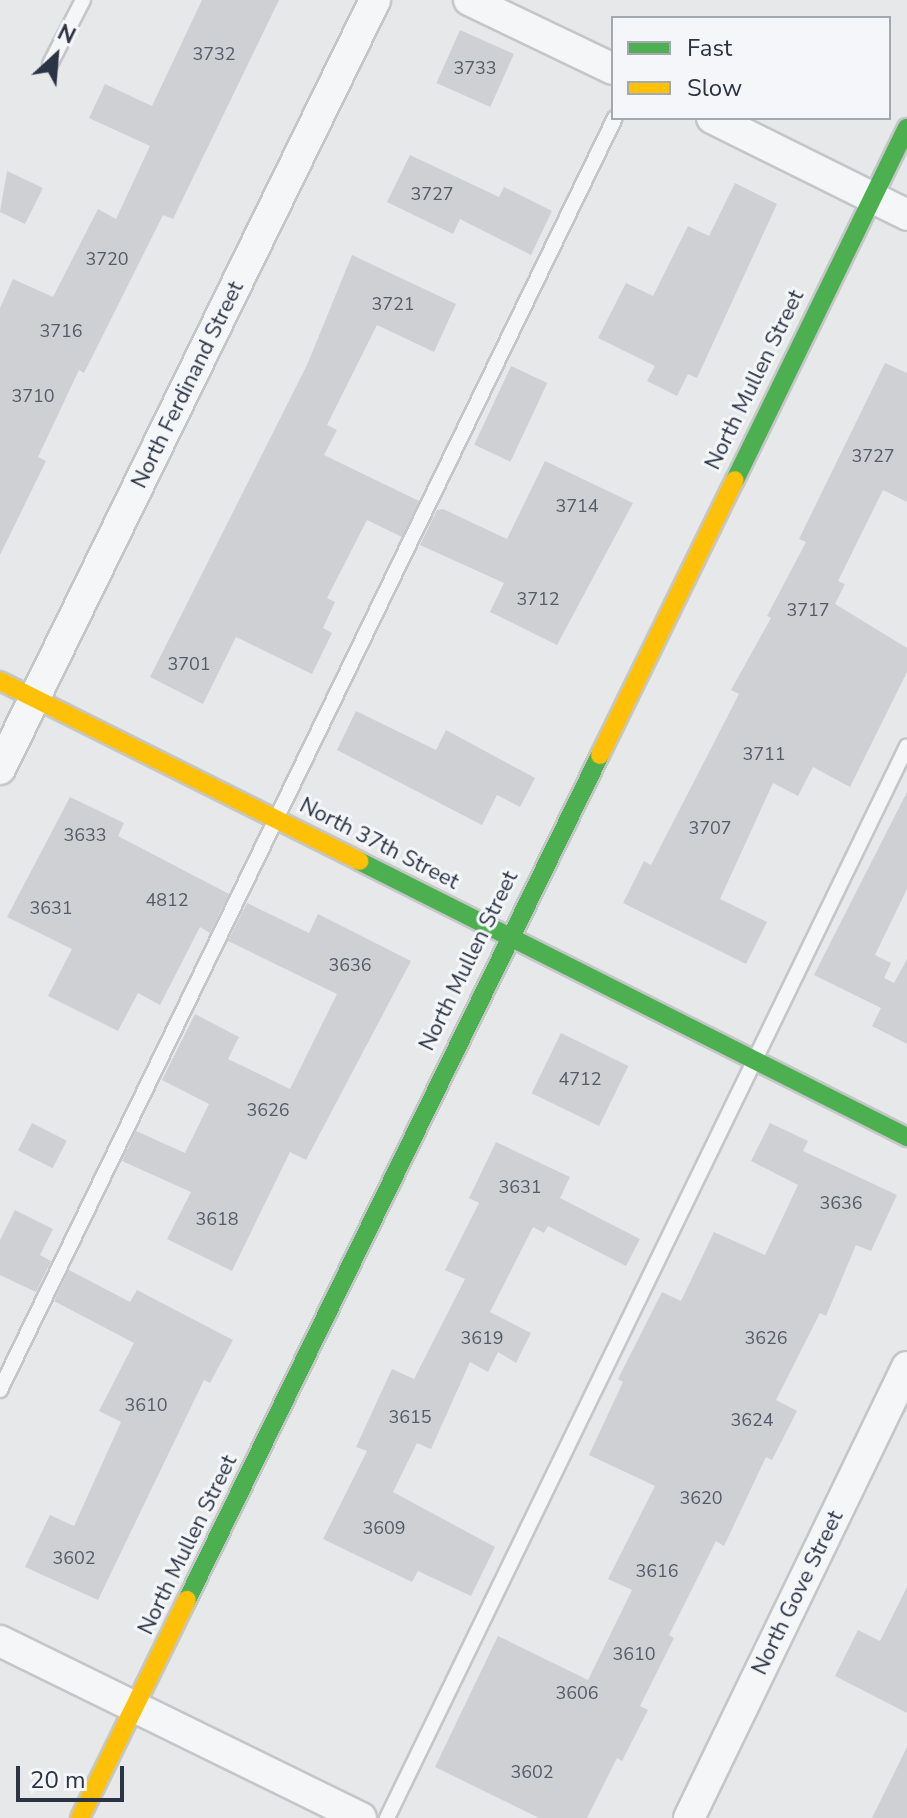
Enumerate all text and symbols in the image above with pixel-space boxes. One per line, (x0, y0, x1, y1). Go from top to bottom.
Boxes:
north arrow (16, 16, 96, 96)
legend (611, 16, 891, 120)
text: N (53, 17, 80, 52)
text: Fast (687, 32, 732, 64)
house number: 3732 (192, 43, 236, 65)
house number: 3733 (453, 57, 497, 79)
text: Slow (687, 72, 742, 104)
house number: 3727 (410, 183, 454, 205)
house number: 3720 (85, 248, 129, 270)
street label: North Ferdinand Street (126, 277, 250, 493)
street label: North Mullen Street (700, 286, 810, 474)
house number: 3721 (371, 293, 415, 315)
house number: 3716 (39, 320, 83, 342)
house number: 3710 (11, 385, 55, 407)
house number: 3727 (851, 445, 895, 467)
house number: 3714 (555, 495, 599, 517)
house number: 3712 (516, 588, 560, 610)
house number: 3717 (786, 599, 830, 621)
house number: 3701 (167, 653, 211, 675)
house number: 3711 (742, 743, 786, 765)
street label: North 37th Street (295, 792, 463, 896)
house number: 3707 (688, 817, 732, 839)
house number: 3633 (63, 824, 107, 846)
street label: North Mullen Street (414, 867, 524, 1055)
house number: 4812 (145, 889, 189, 911)
house number: 3631 (29, 897, 73, 919)
house number: 3636 (328, 954, 372, 976)
house number: 4712 (558, 1068, 602, 1090)
house number: 3626 (246, 1099, 290, 1121)
house number: 3631 (498, 1176, 542, 1198)
house number: 3636 (819, 1192, 863, 1214)
house number: 3618 (195, 1208, 239, 1230)
house number: 3619 (460, 1327, 504, 1349)
house number: 3626 (744, 1327, 788, 1349)
house number: 3610 (124, 1394, 168, 1416)
house number: 3615 (388, 1406, 432, 1428)
house number: 3624 (730, 1409, 774, 1431)
street label: North Mullen Street (133, 1451, 243, 1639)
house number: 3620 (679, 1487, 723, 1509)
street label: North Gove Street (747, 1507, 849, 1679)
house number: 3609 (362, 1517, 406, 1539)
house number: 3602 (52, 1547, 96, 1569)
house number: 3616 (635, 1560, 679, 1582)
house number: 3610 (612, 1643, 656, 1665)
house number: 3606 (555, 1682, 599, 1704)
scale bar (20, 1750, 128, 1800)
house number: 3602 (510, 1761, 554, 1783)
text: 20 m (30, 1764, 86, 1796)

